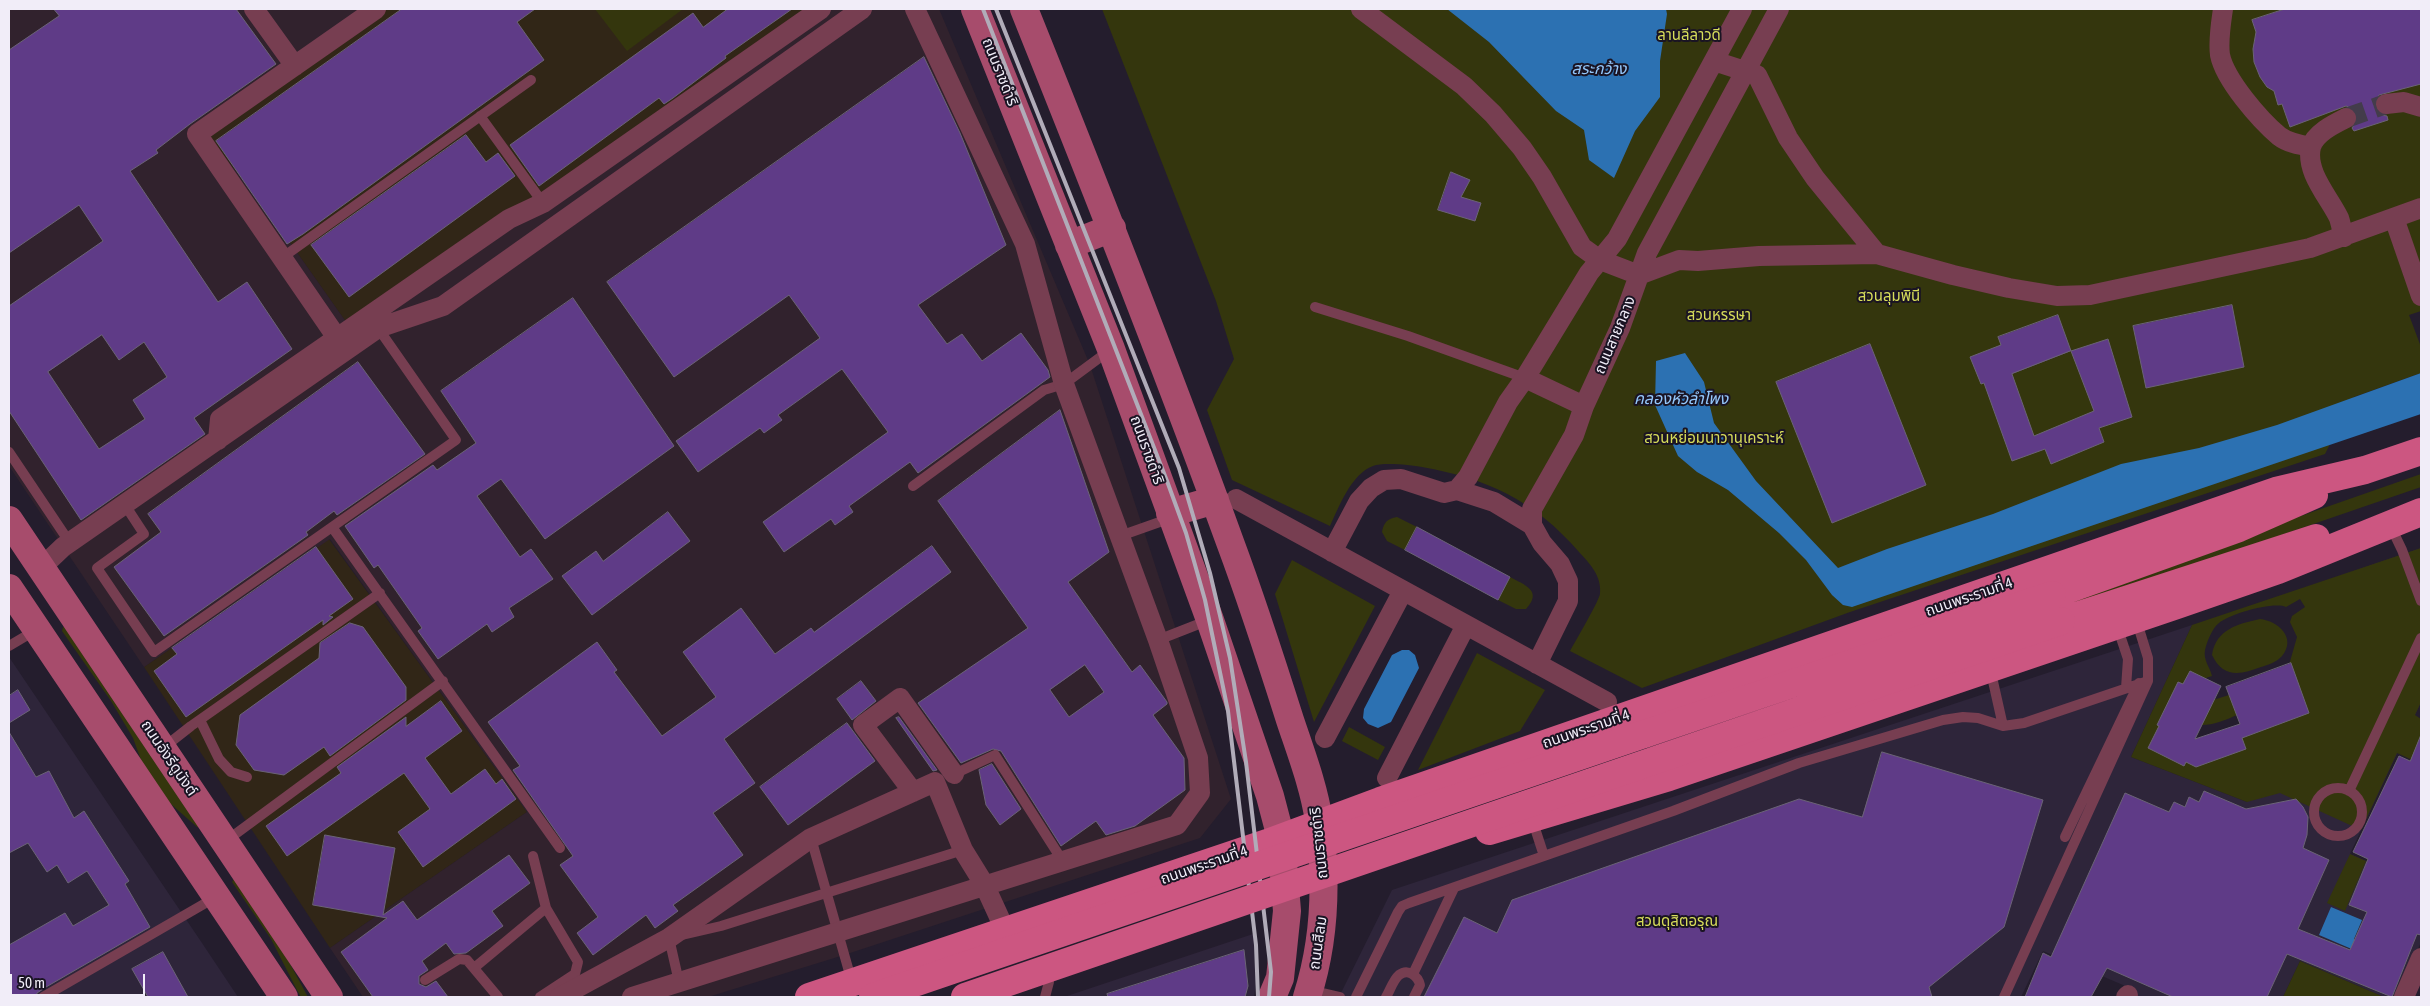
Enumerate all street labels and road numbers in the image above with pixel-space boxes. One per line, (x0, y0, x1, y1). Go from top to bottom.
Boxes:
street label: ถนนราชดำริ (978, 35, 1022, 109)
street label: ถนนสายกลาง (1591, 293, 1639, 377)
street label: ถนนราชดำริ (1126, 413, 1168, 487)
street label: ถนนพระรามที่ 4 (1923, 574, 2015, 620)
street label: ถนนพระรามที่ 4 (1540, 706, 1632, 752)
street label: ถนนอังรีดูนังต์ (137, 717, 201, 799)
street label: ถนนราชดำริ (1306, 806, 1332, 880)
street label: ถนนพระรามที่ 4 (1158, 842, 1250, 888)
street label: ถนนสีลม (1305, 915, 1331, 971)

